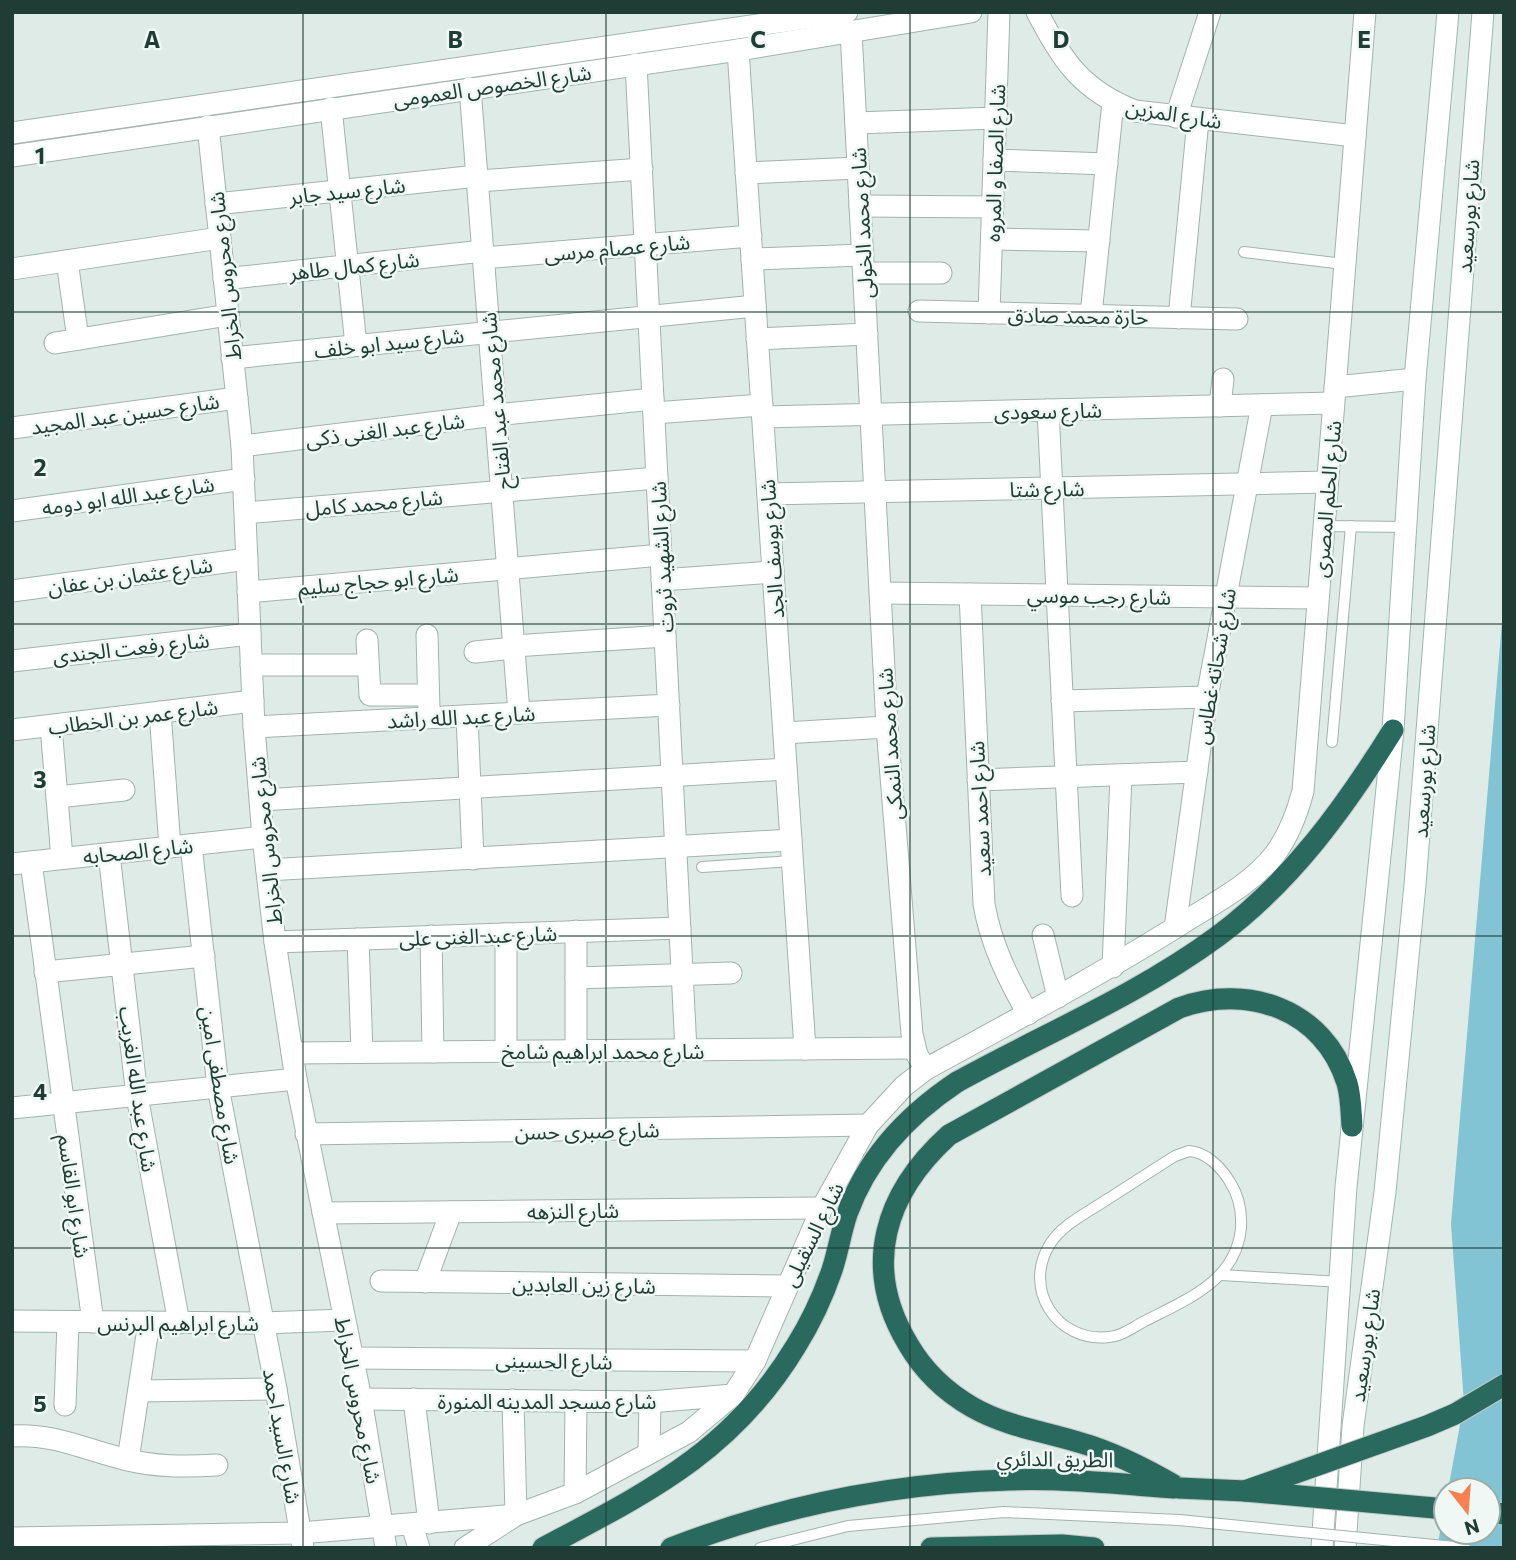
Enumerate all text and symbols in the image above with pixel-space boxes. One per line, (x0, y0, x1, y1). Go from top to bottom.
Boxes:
text: A (144, 25, 161, 53)
text: B (447, 25, 463, 53)
text: C (750, 25, 766, 53)
text: D (1053, 25, 1070, 53)
text: E (1357, 25, 1371, 53)
street label: شارع الخصوص العمومى (391, 59, 593, 115)
street label: شارع الصفا و المروه (979, 84, 1013, 243)
street label: شارع المزين (1124, 93, 1224, 137)
text: 1 (35, 141, 45, 169)
street label: شارع محمد الخولى (845, 147, 881, 299)
street label: شارع بورسعيد (1451, 158, 1487, 274)
street label: شارع سيد جابر (287, 171, 407, 213)
street label: شارع محروس الخراط (203, 190, 249, 362)
street label: شارع عصام مرسى (543, 228, 691, 271)
street label: شارع كمال طاهر (286, 246, 421, 288)
street label: حارة محمد صادق (1007, 301, 1149, 330)
street label: شارع محمد عبد الفتاح (475, 311, 519, 491)
street label: شارع سيد ابو خلف (313, 322, 466, 366)
street label: شارع حسين عبد المجيد (29, 387, 222, 443)
street label: شارع سعودى (994, 397, 1102, 427)
street label: شارع عبد الغنى ذكى (304, 407, 466, 455)
street label: شارع الحلم المصرى (1307, 419, 1349, 579)
text: 2 (33, 453, 47, 481)
street label: شارع عبد الله ابو دومه (40, 471, 217, 523)
street label: شارع شتا (1009, 475, 1085, 505)
street label: شارع يوسف الجد (754, 478, 792, 620)
street label: شارع الشهيد ثروت (645, 480, 681, 633)
street label: شارع محمد كامل (304, 484, 444, 524)
street label: شارع عثمان بن عفان (46, 551, 215, 603)
street label: شارع ابو حجاج سليم (297, 561, 460, 603)
street label: شارع رجب موسي (1027, 581, 1171, 614)
street label: شارع شحاته غطاس (1188, 586, 1244, 747)
street label: شارع رفعت الجندى (51, 626, 211, 672)
street label: شارع محمد النمكى (871, 667, 911, 821)
street label: شارع عمر بن الخطاب (47, 693, 220, 743)
street label: شارع عبد الله راشد (386, 700, 536, 736)
street label: شارع بورسعيد (1407, 723, 1443, 839)
street label: شارع احمد سعيد (963, 740, 999, 878)
street label: شارع محروس الخراط (244, 755, 290, 927)
text: 3 (33, 765, 47, 793)
street label: شارع الصحابه (82, 832, 195, 872)
street label: شارع عبد الغنى على (398, 920, 558, 954)
street label: شارع عبد الله الغريب (111, 1004, 163, 1174)
street label: شارع مصطفى امين (192, 1004, 246, 1167)
street label: شارع محمد ابراهيم شامخ (501, 1038, 705, 1067)
text: 4 (33, 1077, 47, 1105)
street label: شارع صبرى حسن (514, 1116, 660, 1148)
street label: شارع ابو القاسم (50, 1132, 96, 1260)
street label: شارع السقيلى (776, 1178, 852, 1292)
street label: شارع النزهه (527, 1197, 619, 1227)
street label: شارع زين العابدين (512, 1270, 656, 1302)
street label: شارع بورسعيد (1344, 1287, 1388, 1404)
street label: شارع ابراهيم البرنس (97, 1310, 259, 1339)
street label: شارع محروس الخراط (327, 1314, 387, 1486)
street label: شارع الحسينى (495, 1346, 613, 1378)
street label: شارع السيد احمد (255, 1366, 307, 1506)
street label: شارع مسجد المدينه المنورة (438, 1388, 656, 1417)
text: 5 (33, 1389, 47, 1417)
street label: الطريق الدائري (996, 1444, 1114, 1476)
north arrow (1432, 1476, 1502, 1546)
text: N (1462, 1515, 1482, 1541)

